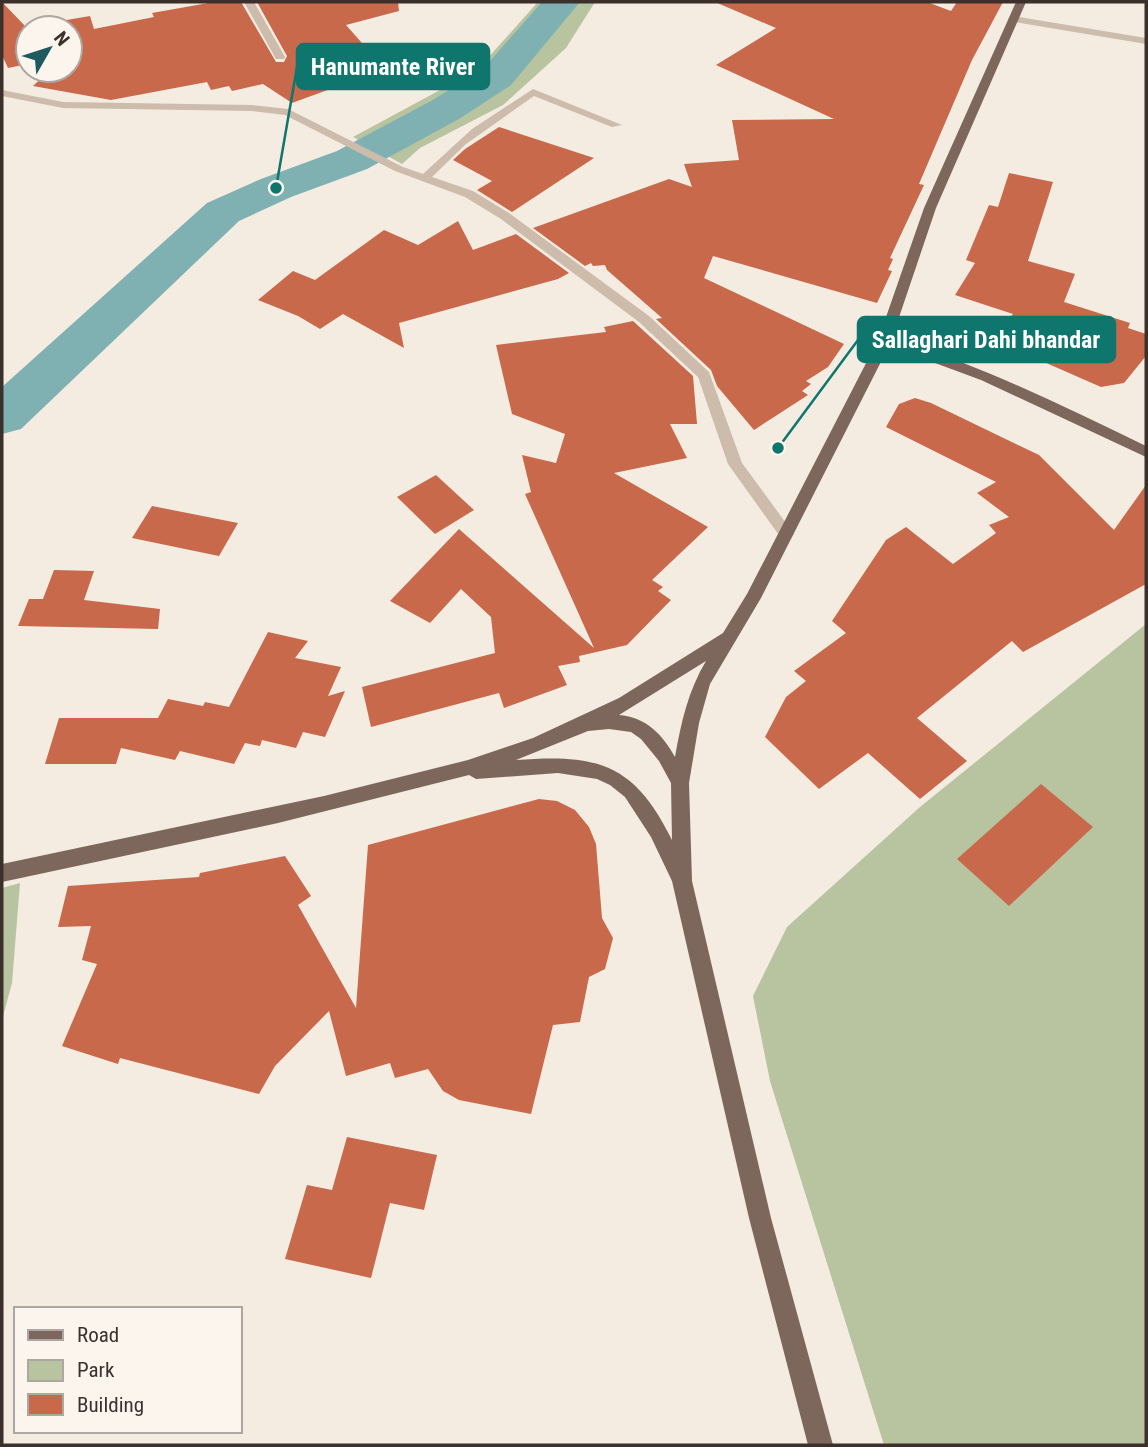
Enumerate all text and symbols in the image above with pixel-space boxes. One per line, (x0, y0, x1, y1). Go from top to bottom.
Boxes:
north arrow (14, 14, 84, 84)
text: N (49, 27, 74, 50)
callout: Hanumante River (297, 44, 489, 89)
text: Hanumante River (311, 53, 475, 81)
callout: Sallaghari Dahi bhandar (858, 317, 1115, 362)
text: Sallaghari Dahi bhandar (872, 326, 1100, 354)
legend (14, 1307, 242, 1433)
text: Road (77, 1323, 119, 1347)
text: Park (77, 1358, 115, 1382)
text: Building (77, 1393, 144, 1417)

